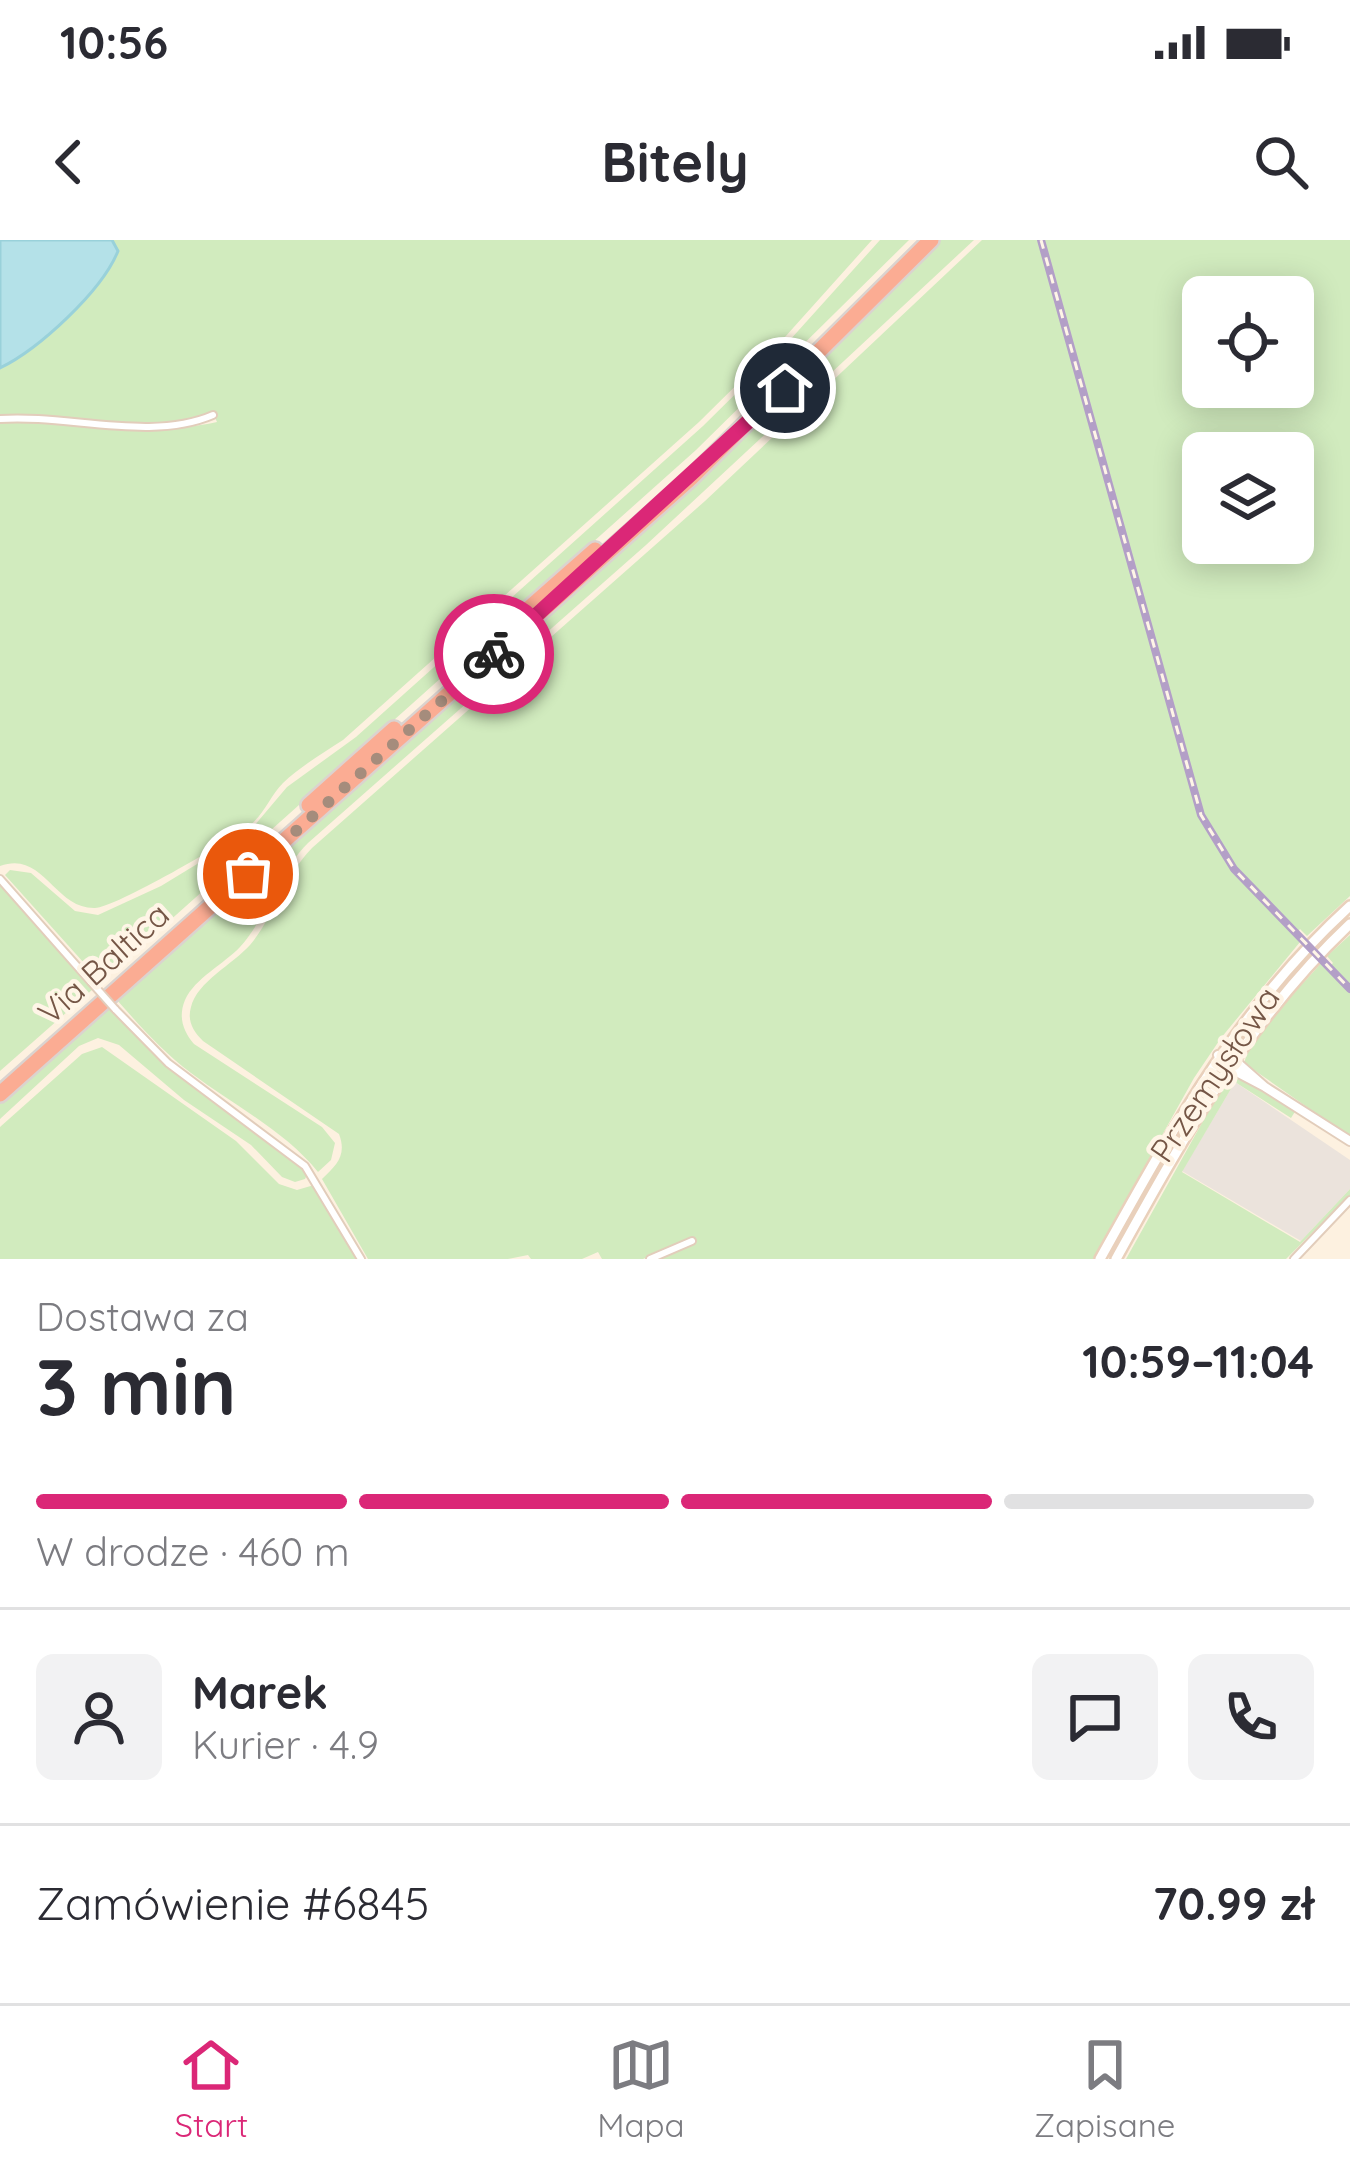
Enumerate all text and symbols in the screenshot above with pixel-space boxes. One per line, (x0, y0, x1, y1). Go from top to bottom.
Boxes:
text: 10:56 (60, 14, 168, 70)
text: Bitely (601, 128, 749, 196)
icon: back (36, 129, 102, 195)
icon: search (1248, 129, 1314, 195)
map controls (1182, 276, 1314, 564)
button: locate (1182, 276, 1314, 408)
pin (734, 337, 836, 439)
icon: home (752, 355, 818, 421)
button: layers (1182, 432, 1314, 564)
courier (434, 594, 554, 714)
icon: bike (461, 621, 527, 687)
pin (197, 823, 299, 925)
icon: bag (215, 841, 281, 907)
street label: Via Baltica (29, 893, 177, 1033)
street label: Przemysłowa (1140, 978, 1288, 1170)
text: Dostawa za (36, 1292, 249, 1341)
text: 10:59–11:04 (1082, 1333, 1314, 1389)
text: 3 min (36, 1337, 237, 1435)
text: W drodze · 460 m (36, 1527, 349, 1576)
button: person (36, 1654, 162, 1780)
button: chat (1032, 1654, 1158, 1780)
button: phone (1188, 1654, 1314, 1780)
text: Marek (192, 1664, 328, 1720)
text: Kurier · 4.9 (192, 1720, 379, 1769)
text: Zamówienie #6845 (36, 1875, 429, 1931)
text: 70.99 zł (1153, 1875, 1314, 1931)
tab: Start (175, 2032, 248, 2145)
tab: Mapa (597, 2032, 685, 2145)
tab: Zapisane (1034, 2032, 1175, 2145)

